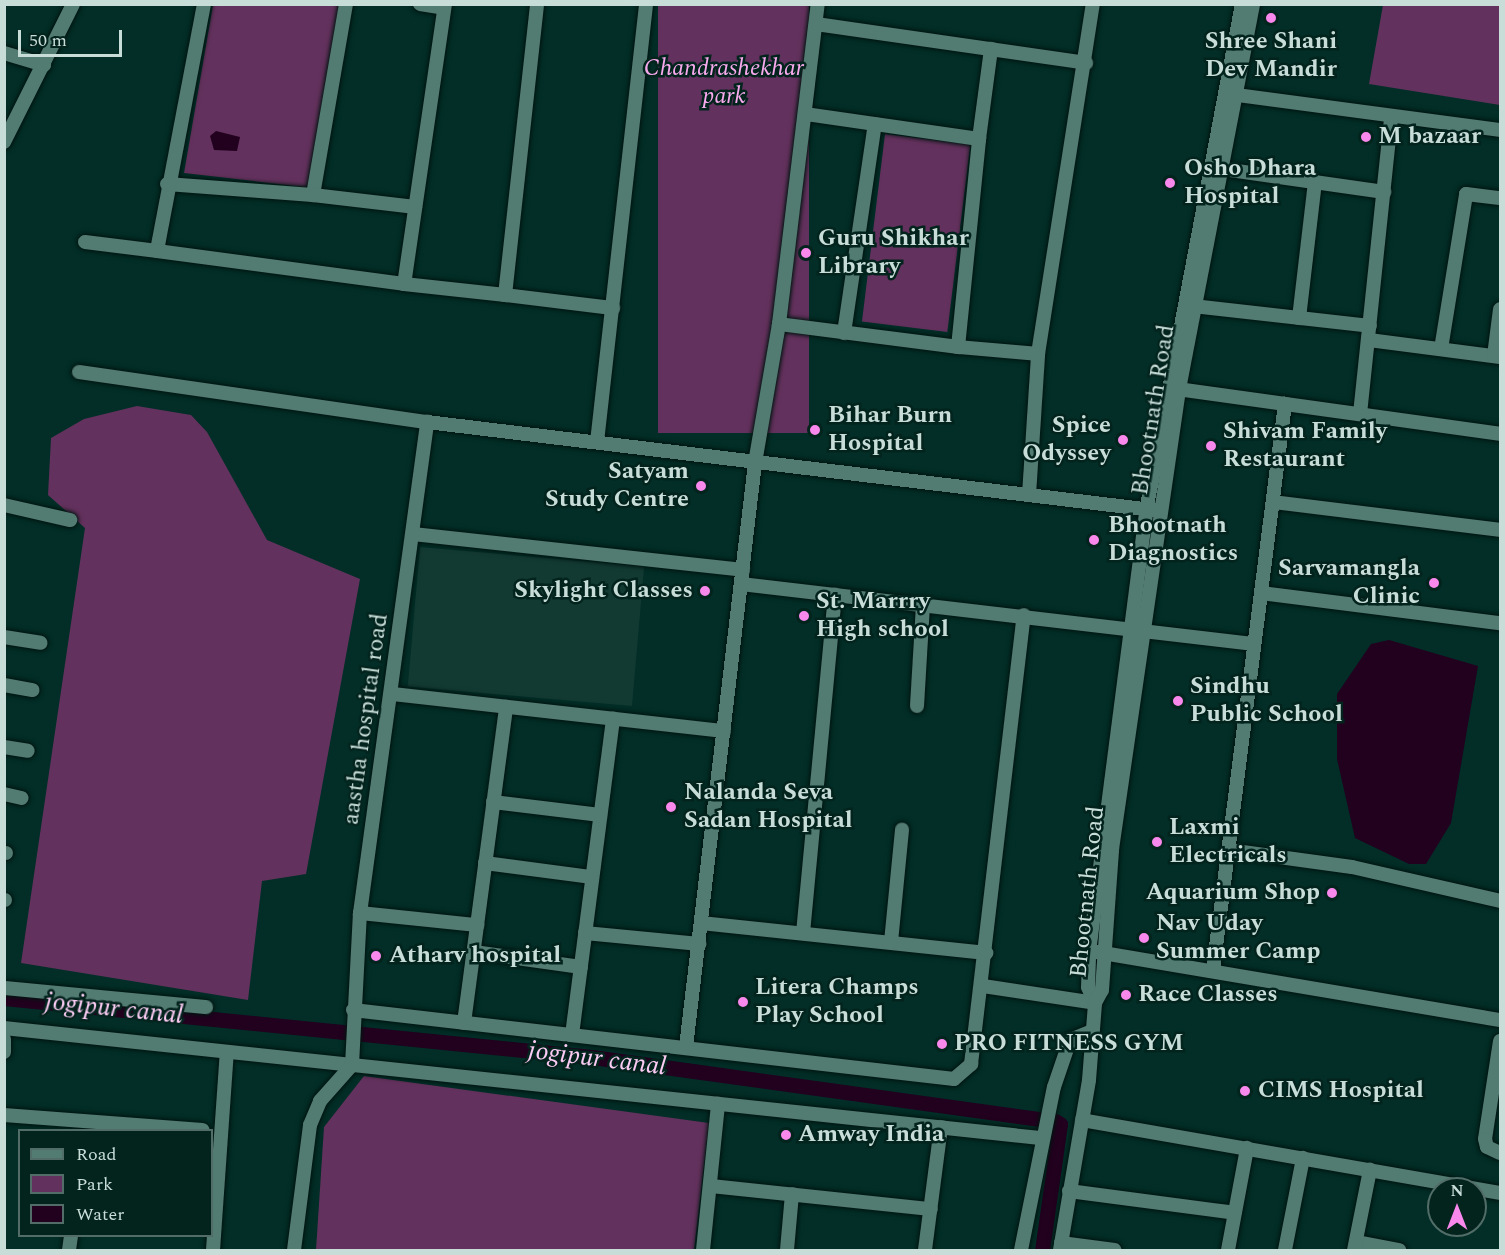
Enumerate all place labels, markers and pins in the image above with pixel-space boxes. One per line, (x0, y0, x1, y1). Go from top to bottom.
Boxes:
marker: Shree Shani Dev Mandir (1264, 11, 1278, 25)
place label: Shree Shani Dev Mandir (1205, 28, 1337, 84)
place label: M bazaar (1378, 123, 1481, 151)
marker: M bazaar (1359, 130, 1373, 144)
place label: Osho Dhara Hospital (1184, 155, 1316, 211)
marker: Osho Dhara Hospital (1161, 174, 1179, 192)
place label: Guru Shikhar Library (818, 225, 969, 281)
marker: Guru Shikhar Library (799, 246, 813, 260)
place label: Bihar Burn Hospital (828, 402, 952, 458)
place label: Spice Odyssey (1022, 412, 1111, 468)
place label: Shivam Family Restaurant (1223, 418, 1387, 474)
marker: Bihar Burn Hospital (806, 421, 824, 439)
marker: Spice Odyssey (1116, 433, 1130, 447)
marker: Shivam Family Restaurant (1204, 439, 1218, 453)
place label: Satyam Study Centre (545, 458, 689, 514)
marker: Satyam Study Centre (694, 479, 708, 493)
place label: Bhootnath Diagnostics (1108, 512, 1238, 568)
marker: Bhootnath Diagnostics (1085, 531, 1103, 549)
place label: Sarvamangla Clinic (1278, 555, 1420, 611)
marker: Sarvamangla Clinic (1425, 574, 1443, 592)
place label: Skylight Classes (514, 577, 693, 605)
marker: Skylight Classes (698, 584, 712, 598)
place label: St. Marrry High school (816, 588, 949, 644)
marker: St. Marrry High school (797, 609, 811, 623)
place label: Sindhu Public School (1190, 673, 1343, 729)
marker: Sindhu Public School (1171, 694, 1185, 708)
place label: Nalanda Seva Sadan Hospital (684, 779, 853, 835)
marker: Nalanda Seva Sadan Hospital (662, 798, 680, 816)
place label: Laxmi Electricals (1169, 814, 1287, 870)
marker: Laxmi Electricals (1150, 835, 1164, 849)
place label: Aquarium Shop (1146, 879, 1320, 907)
marker: Aquarium Shop (1325, 886, 1339, 900)
place label: Nav Uday Summer Camp (1156, 910, 1320, 966)
marker: Nav Uday Summer Camp (1137, 931, 1151, 945)
place label: Atharv hospital (389, 942, 561, 970)
marker: Atharv hospital (367, 947, 385, 965)
place label: Litera Champs Play School (755, 974, 919, 1030)
place label: Race Classes (1138, 981, 1278, 1009)
marker: Race Classes (1119, 988, 1133, 1002)
marker: Litera Champs Play School (736, 995, 750, 1009)
place label: PRO FITNESS GYM (954, 1030, 1184, 1058)
marker: PRO FITNESS GYM (935, 1037, 949, 1051)
place label: CIMS Hospital (1258, 1077, 1424, 1105)
marker: CIMS Hospital (1236, 1082, 1254, 1100)
place label: Amway India (798, 1121, 944, 1149)
marker: Amway India (779, 1128, 793, 1142)

